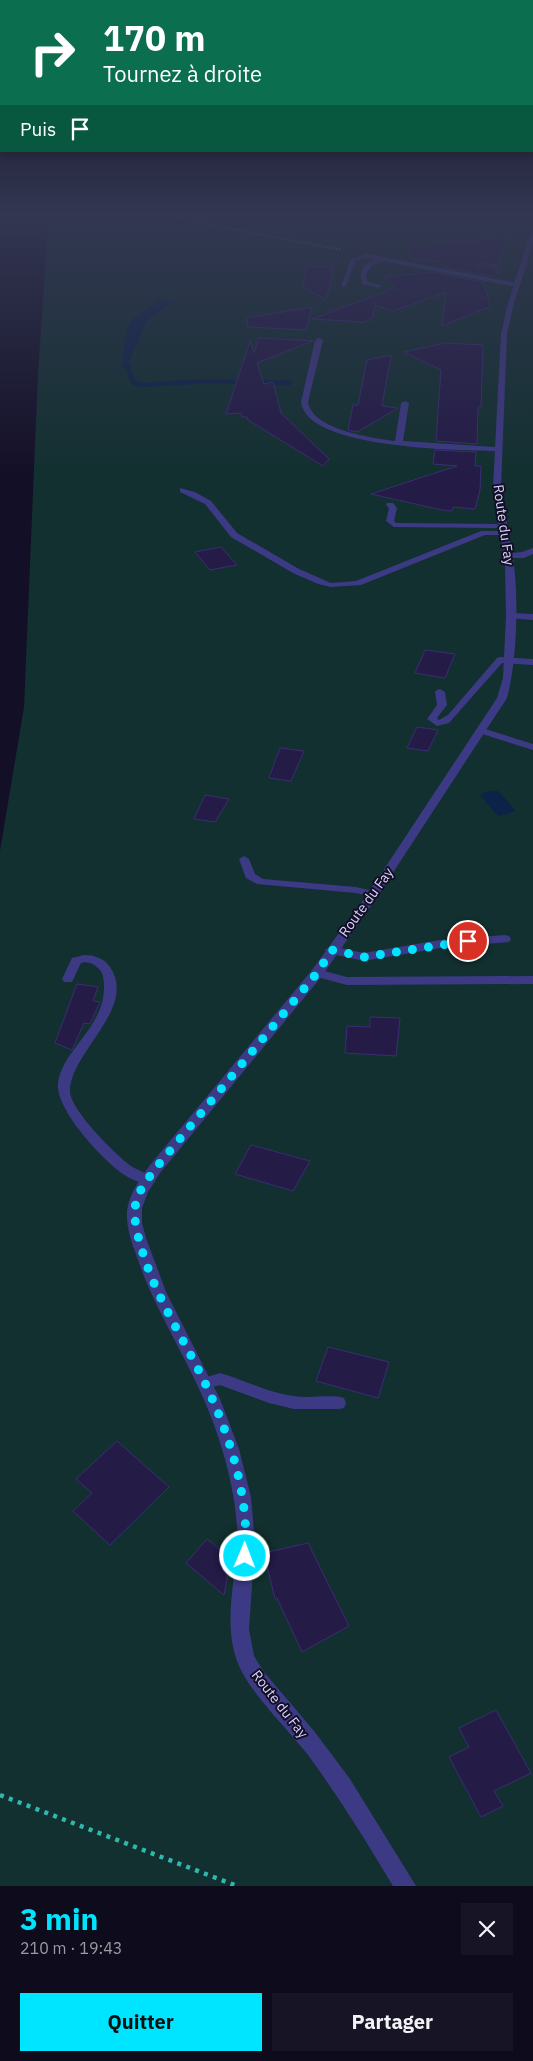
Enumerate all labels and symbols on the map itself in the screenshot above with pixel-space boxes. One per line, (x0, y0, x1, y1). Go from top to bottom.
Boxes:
street label: Route du Fay (489, 483, 519, 567)
street label: Route du Fay (335, 864, 397, 940)
pin (447, 920, 489, 962)
position arrow (218, 1529, 270, 1581)
street label: Route du Fay (248, 1666, 312, 1742)

